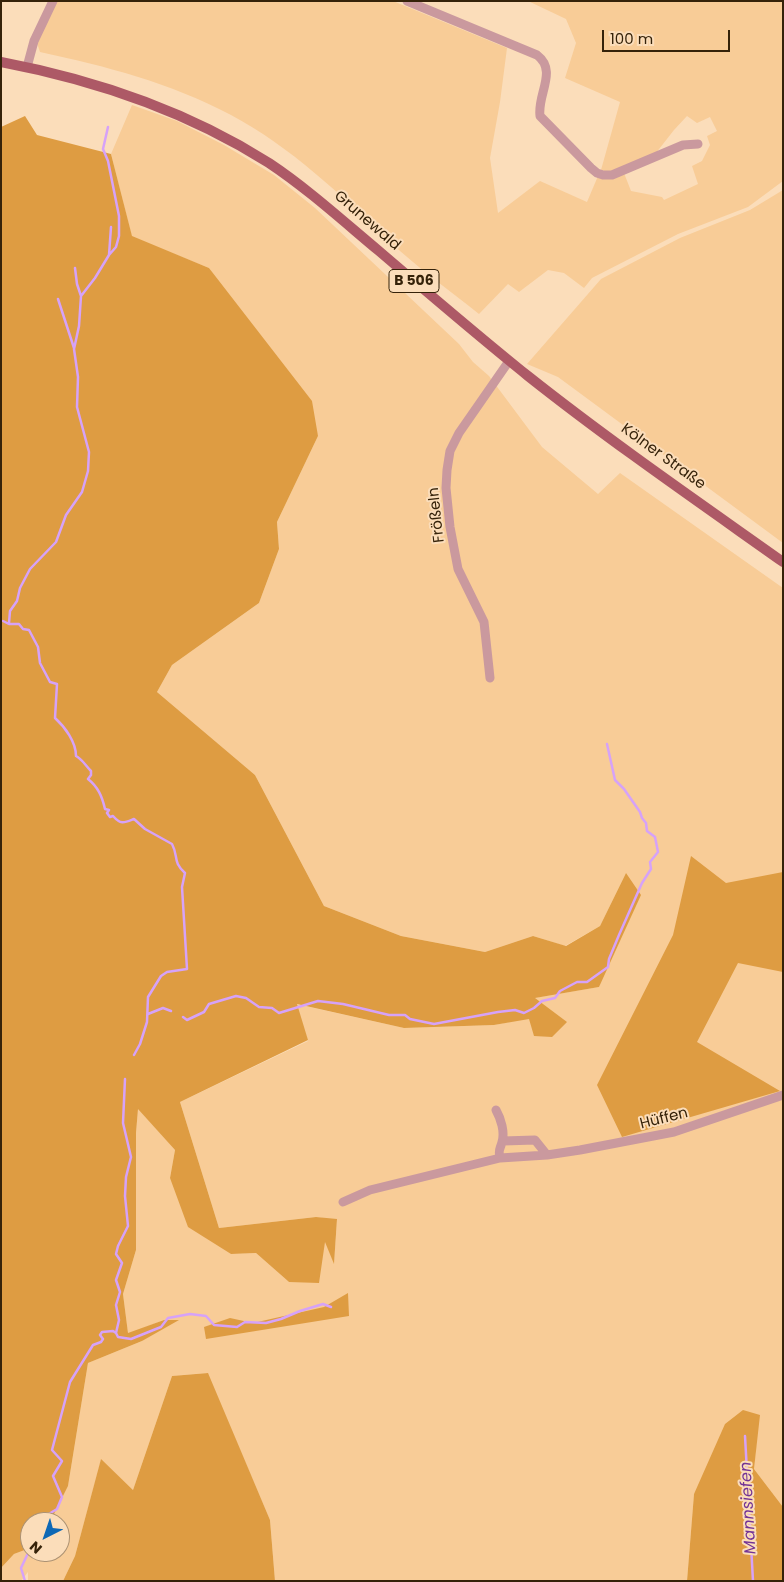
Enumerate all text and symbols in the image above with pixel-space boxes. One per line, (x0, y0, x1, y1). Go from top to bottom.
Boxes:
scale bar (604, 20, 732, 52)
text: 100 m (610, 28, 653, 49)
street label: Grunewald (330, 187, 404, 255)
road number: B 506 (389, 270, 439, 292)
street label: Kölner Straße (617, 420, 709, 494)
street label: Frößeln (425, 486, 449, 544)
street label: Hüffen (638, 1104, 690, 1134)
water label: Mannsiefen (737, 1461, 761, 1555)
north arrow (20, 1512, 70, 1562)
text: N (25, 1537, 46, 1559)

